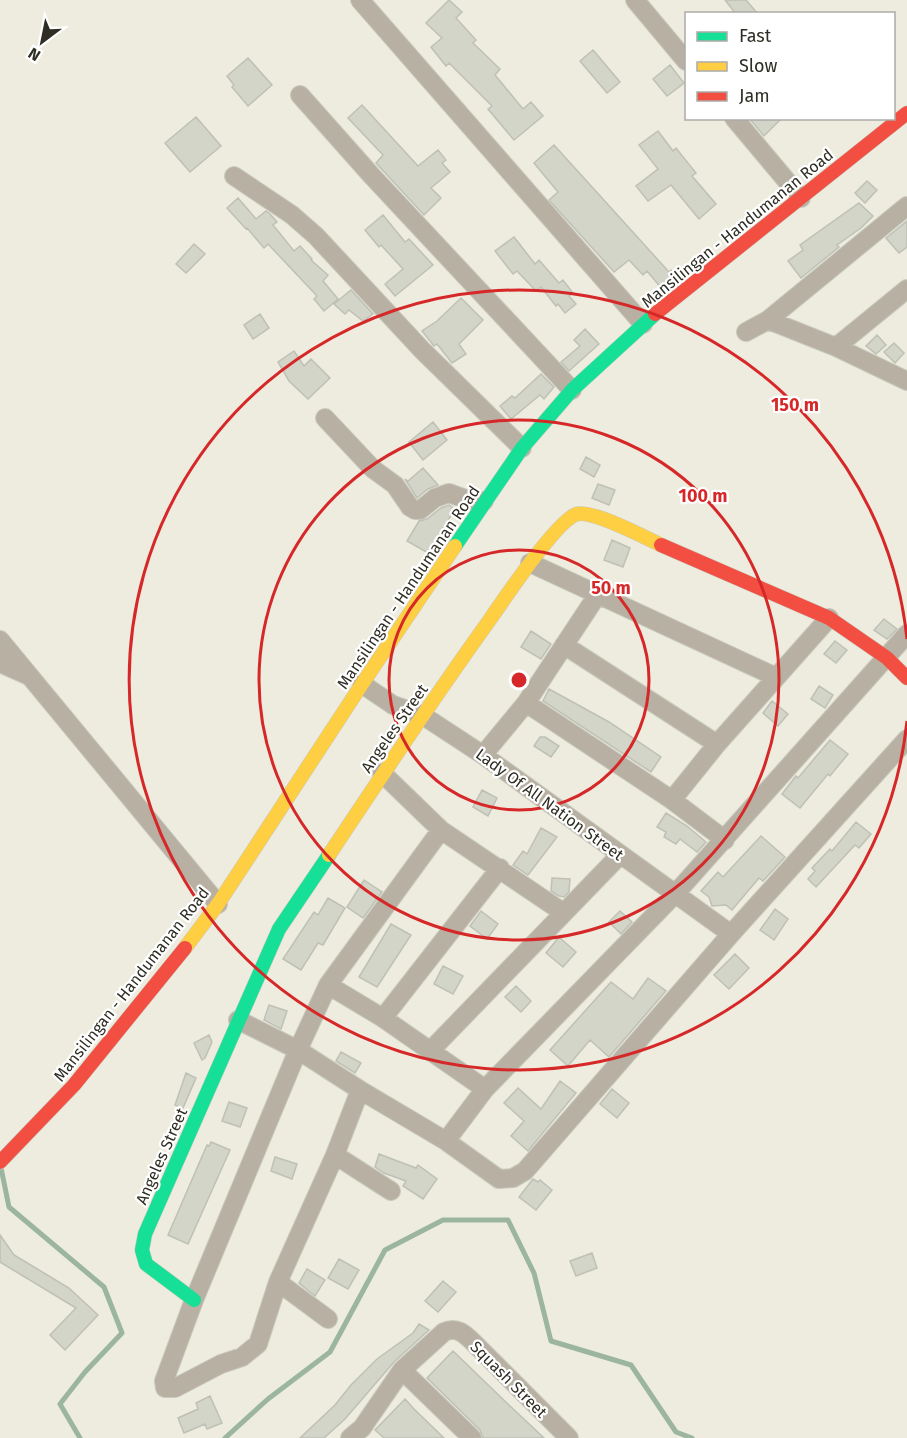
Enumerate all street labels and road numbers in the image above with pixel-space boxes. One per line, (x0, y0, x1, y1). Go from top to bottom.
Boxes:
street label: Mansilingan - Handumanan Road (638, 145, 837, 312)
street label: Mansilingan - Handumanan Road (333, 482, 484, 692)
street label: Angeles Street (357, 680, 432, 776)
street label: Lady Of All Nation Street (472, 744, 627, 865)
street label: Mansilingan - Handumanan Road (50, 884, 213, 1085)
street label: Angeles Street (132, 1105, 191, 1207)
street label: Squash Street (466, 1337, 551, 1422)

